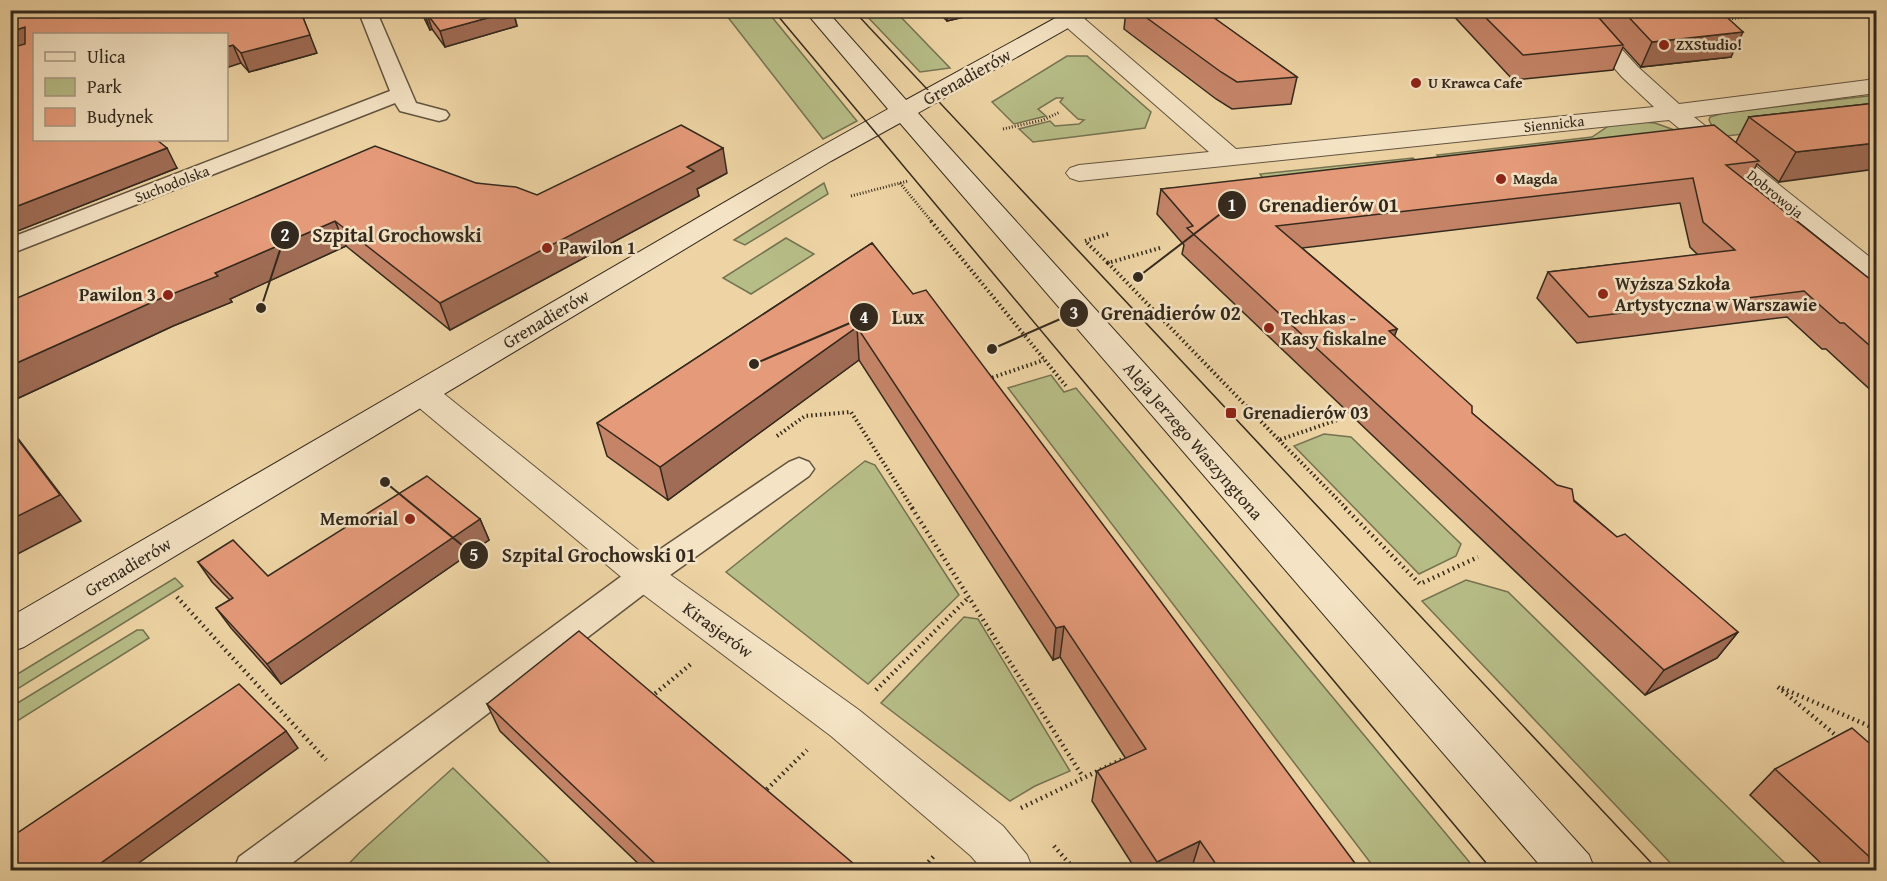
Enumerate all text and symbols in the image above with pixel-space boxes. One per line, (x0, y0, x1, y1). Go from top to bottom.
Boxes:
legend (33, 33, 228, 141)
place label: ZXStudio! (1676, 34, 1742, 55)
marker: ZXStudio! (1657, 38, 1671, 52)
street label: Grenadierów (918, 41, 1016, 112)
text: Ulica (87, 43, 126, 70)
place label: U Krawca Cafe (1428, 72, 1523, 93)
text: Park (87, 73, 123, 100)
marker: U Krawca Cafe (1409, 76, 1423, 90)
text: Budynek (87, 103, 154, 130)
street label: Siennicka (1523, 110, 1585, 137)
street label: Suchodolska (131, 160, 212, 207)
street label: Dobrowoja (1743, 164, 1808, 223)
place label: Magda (1513, 168, 1558, 189)
marker: Magda (1494, 172, 1508, 186)
callout: Grenadierów 01 (1217, 186, 1411, 224)
text: Grenadierów 01 (1259, 190, 1399, 219)
text: 1 (1227, 191, 1237, 218)
callout: Szpital Grochowski (270, 216, 494, 254)
text: Szpital Grochowski (312, 220, 482, 249)
text: 2 (280, 221, 290, 248)
place label: Pawilon 1 (559, 234, 636, 261)
marker: Pawilon 1 (540, 241, 554, 255)
place label: Wyższa Szkoła Artystyczna w Warszawie (1615, 270, 1817, 318)
place label: Pawilon 3 (79, 281, 156, 308)
street label: Grenadierów (497, 282, 595, 355)
marker: Wyższa Szkoła Artystyczna w Warszawie (1596, 287, 1610, 301)
marker: Pawilon 3 (161, 288, 175, 302)
callout: Grenadierów 02 (1059, 294, 1253, 332)
callout: Lux (849, 298, 936, 336)
text: Grenadierów 02 (1101, 298, 1241, 327)
text: 3 (1069, 299, 1079, 326)
text: Lux (892, 302, 925, 331)
text: 4 (859, 303, 869, 330)
place label: Techkas - Kasy fiskalne (1281, 304, 1387, 352)
marker: Techkas - Kasy fiskalne (1262, 321, 1276, 335)
street label: Aleja Jerzego Waszyngtona (1117, 356, 1270, 526)
place label: Grenadierów 03 (1243, 399, 1369, 426)
marker: Grenadierów 03 (1224, 406, 1238, 420)
place label: Memorial (320, 505, 398, 532)
marker: Memorial (403, 512, 417, 526)
street label: Grenadierów (79, 530, 177, 603)
callout: Szpital Grochowski 01 (459, 536, 708, 574)
text: Szpital Grochowski 01 (502, 540, 696, 569)
text: 5 (469, 541, 479, 568)
street label: Kirasjerów (677, 595, 759, 665)

